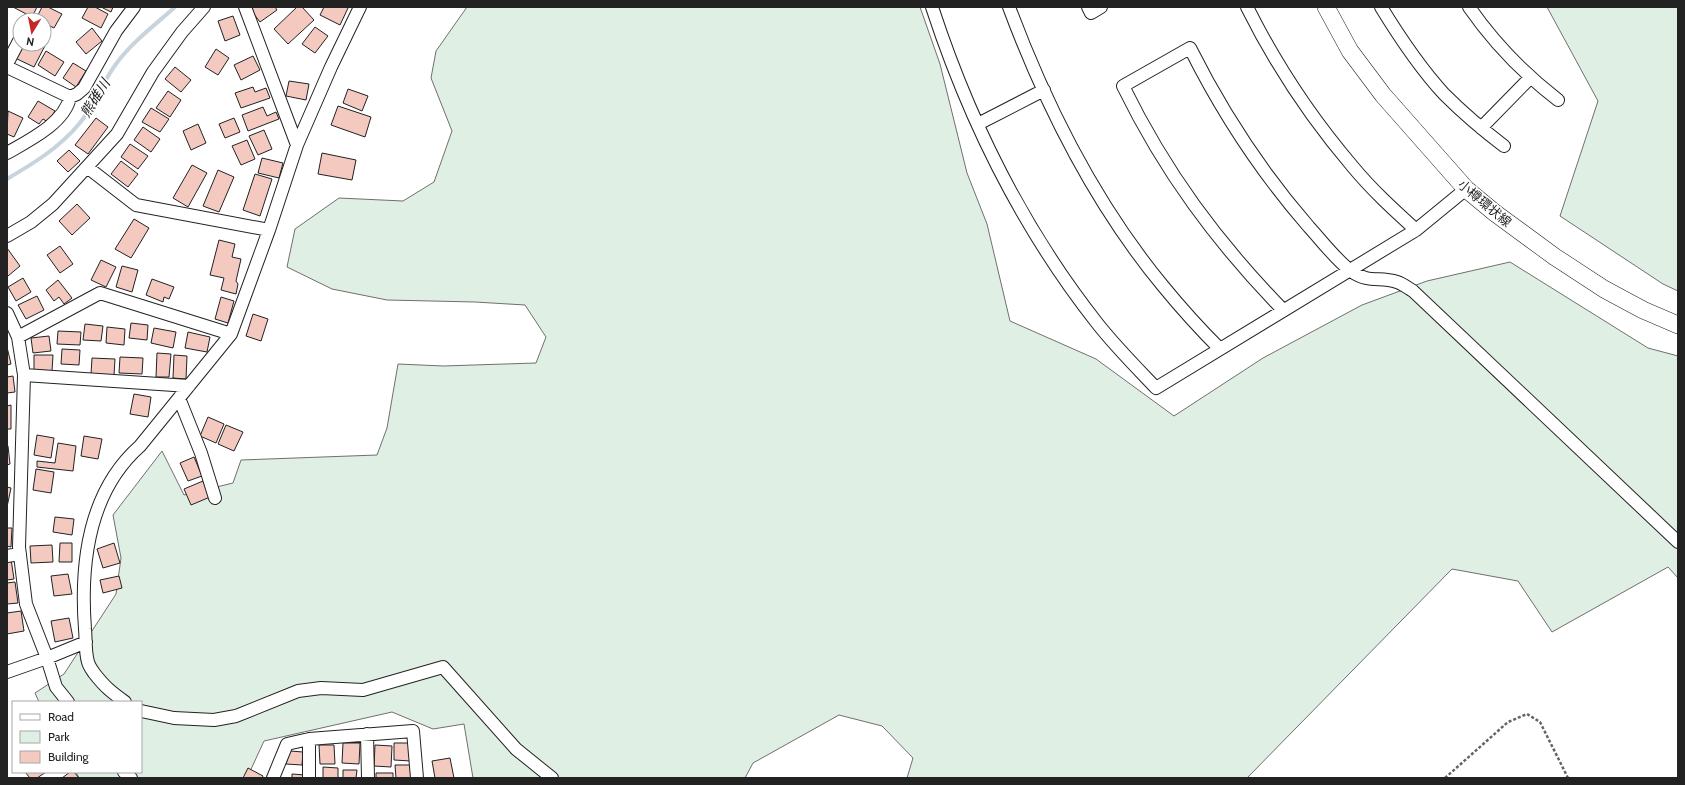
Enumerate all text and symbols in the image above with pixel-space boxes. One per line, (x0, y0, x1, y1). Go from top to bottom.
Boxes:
north arrow (12, 12, 52, 52)
text: N (25, 34, 35, 49)
water label: 熊碓川 (76, 74, 115, 121)
street label: 小樽環状線 (1455, 176, 1515, 230)
legend (12, 701, 142, 773)
text: Road (48, 709, 74, 724)
text: Park (48, 729, 70, 744)
text: Building (48, 749, 90, 764)

